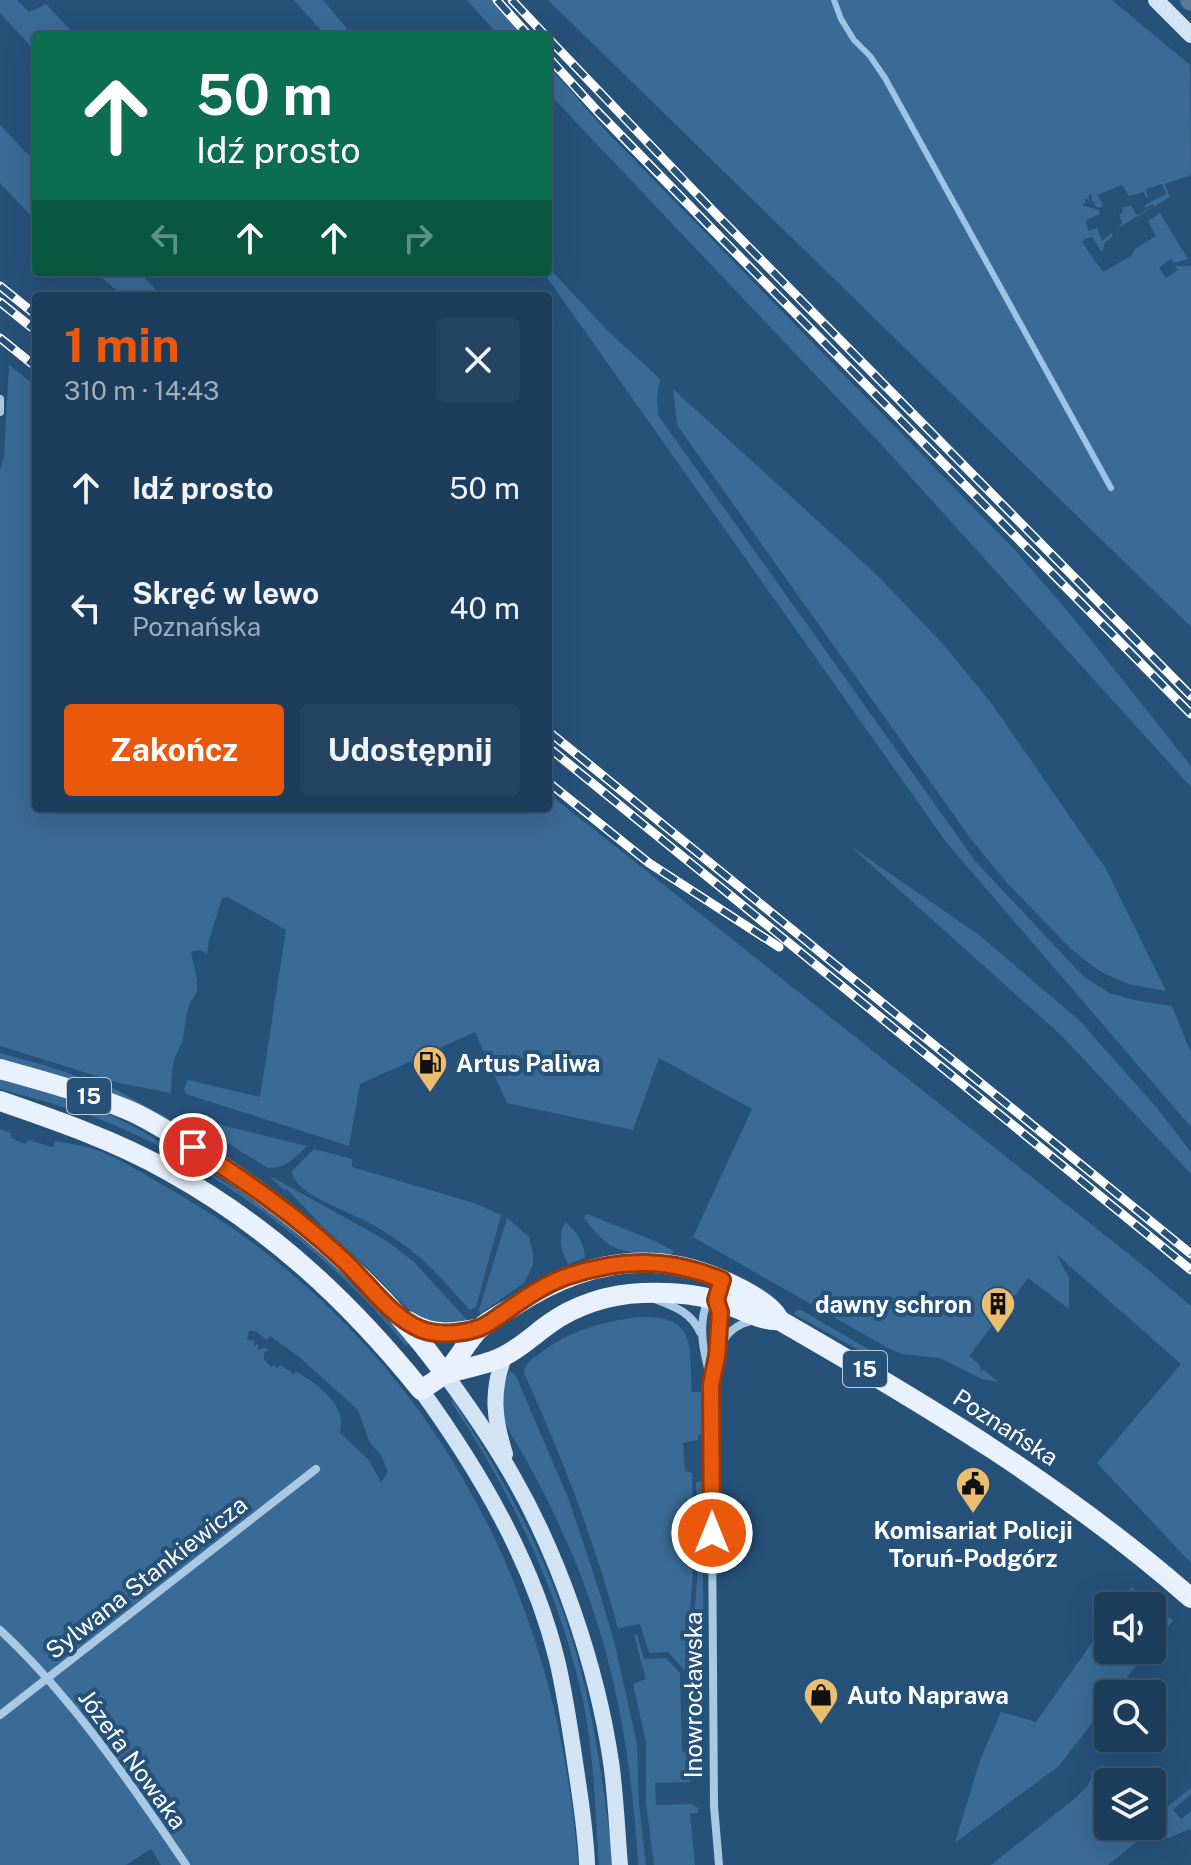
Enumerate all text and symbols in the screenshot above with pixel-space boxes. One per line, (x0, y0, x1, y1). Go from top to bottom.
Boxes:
text: 50 m (196, 62, 333, 128)
icon: ahead (64, 64, 168, 168)
text: Idź prosto (196, 129, 361, 171)
icon: left (144, 216, 188, 260)
icon: ahead (228, 216, 272, 260)
icon: ahead (312, 216, 356, 260)
icon: right (396, 216, 440, 260)
text: 1 min (64, 316, 180, 373)
button: close (436, 318, 520, 402)
text: 310 m · 14:43 (64, 375, 219, 406)
icon: ahead (64, 466, 108, 510)
text: Idź prosto (132, 470, 273, 506)
text: 50 m (449, 470, 520, 506)
text: Skręć w lewo (132, 575, 319, 611)
icon: left (64, 586, 108, 630)
text: 40 m (450, 590, 520, 626)
text: Poznańska (132, 611, 261, 642)
button: Zakończ (64, 704, 284, 796)
button: Udostępnij (300, 704, 520, 796)
fuel station icon: Artus Paliwa (411, 1044, 449, 1094)
place label: Artus Paliwa (456, 1049, 600, 1077)
road number: 15 (67, 1078, 111, 1114)
pin (159, 1113, 227, 1181)
icon: arrive (171, 1125, 215, 1169)
building icon: dawny schron (979, 1285, 1017, 1335)
place label: dawny schron (815, 1290, 972, 1318)
road number: 15 (843, 1351, 887, 1387)
street label: Poznańska (948, 1383, 1064, 1471)
public building icon: Komisariat Policji Toruń-Podgórz (954, 1465, 992, 1515)
street label: Sylwana Stankiewicza (40, 1490, 252, 1664)
position arrow (670, 1491, 754, 1575)
place label: Komisariat Policji Toruń-Podgórz (873, 1516, 1073, 1572)
map controls (1094, 1592, 1166, 1840)
button: sound (1094, 1592, 1166, 1664)
street label: Inowrocławska (679, 1612, 707, 1778)
shop icon: Auto Naprawa (802, 1676, 840, 1726)
button: search (1094, 1680, 1166, 1752)
place label: Auto Naprawa (847, 1681, 1009, 1709)
street label: Józefa Nowaka (73, 1684, 193, 1834)
button: layers (1094, 1768, 1166, 1840)

